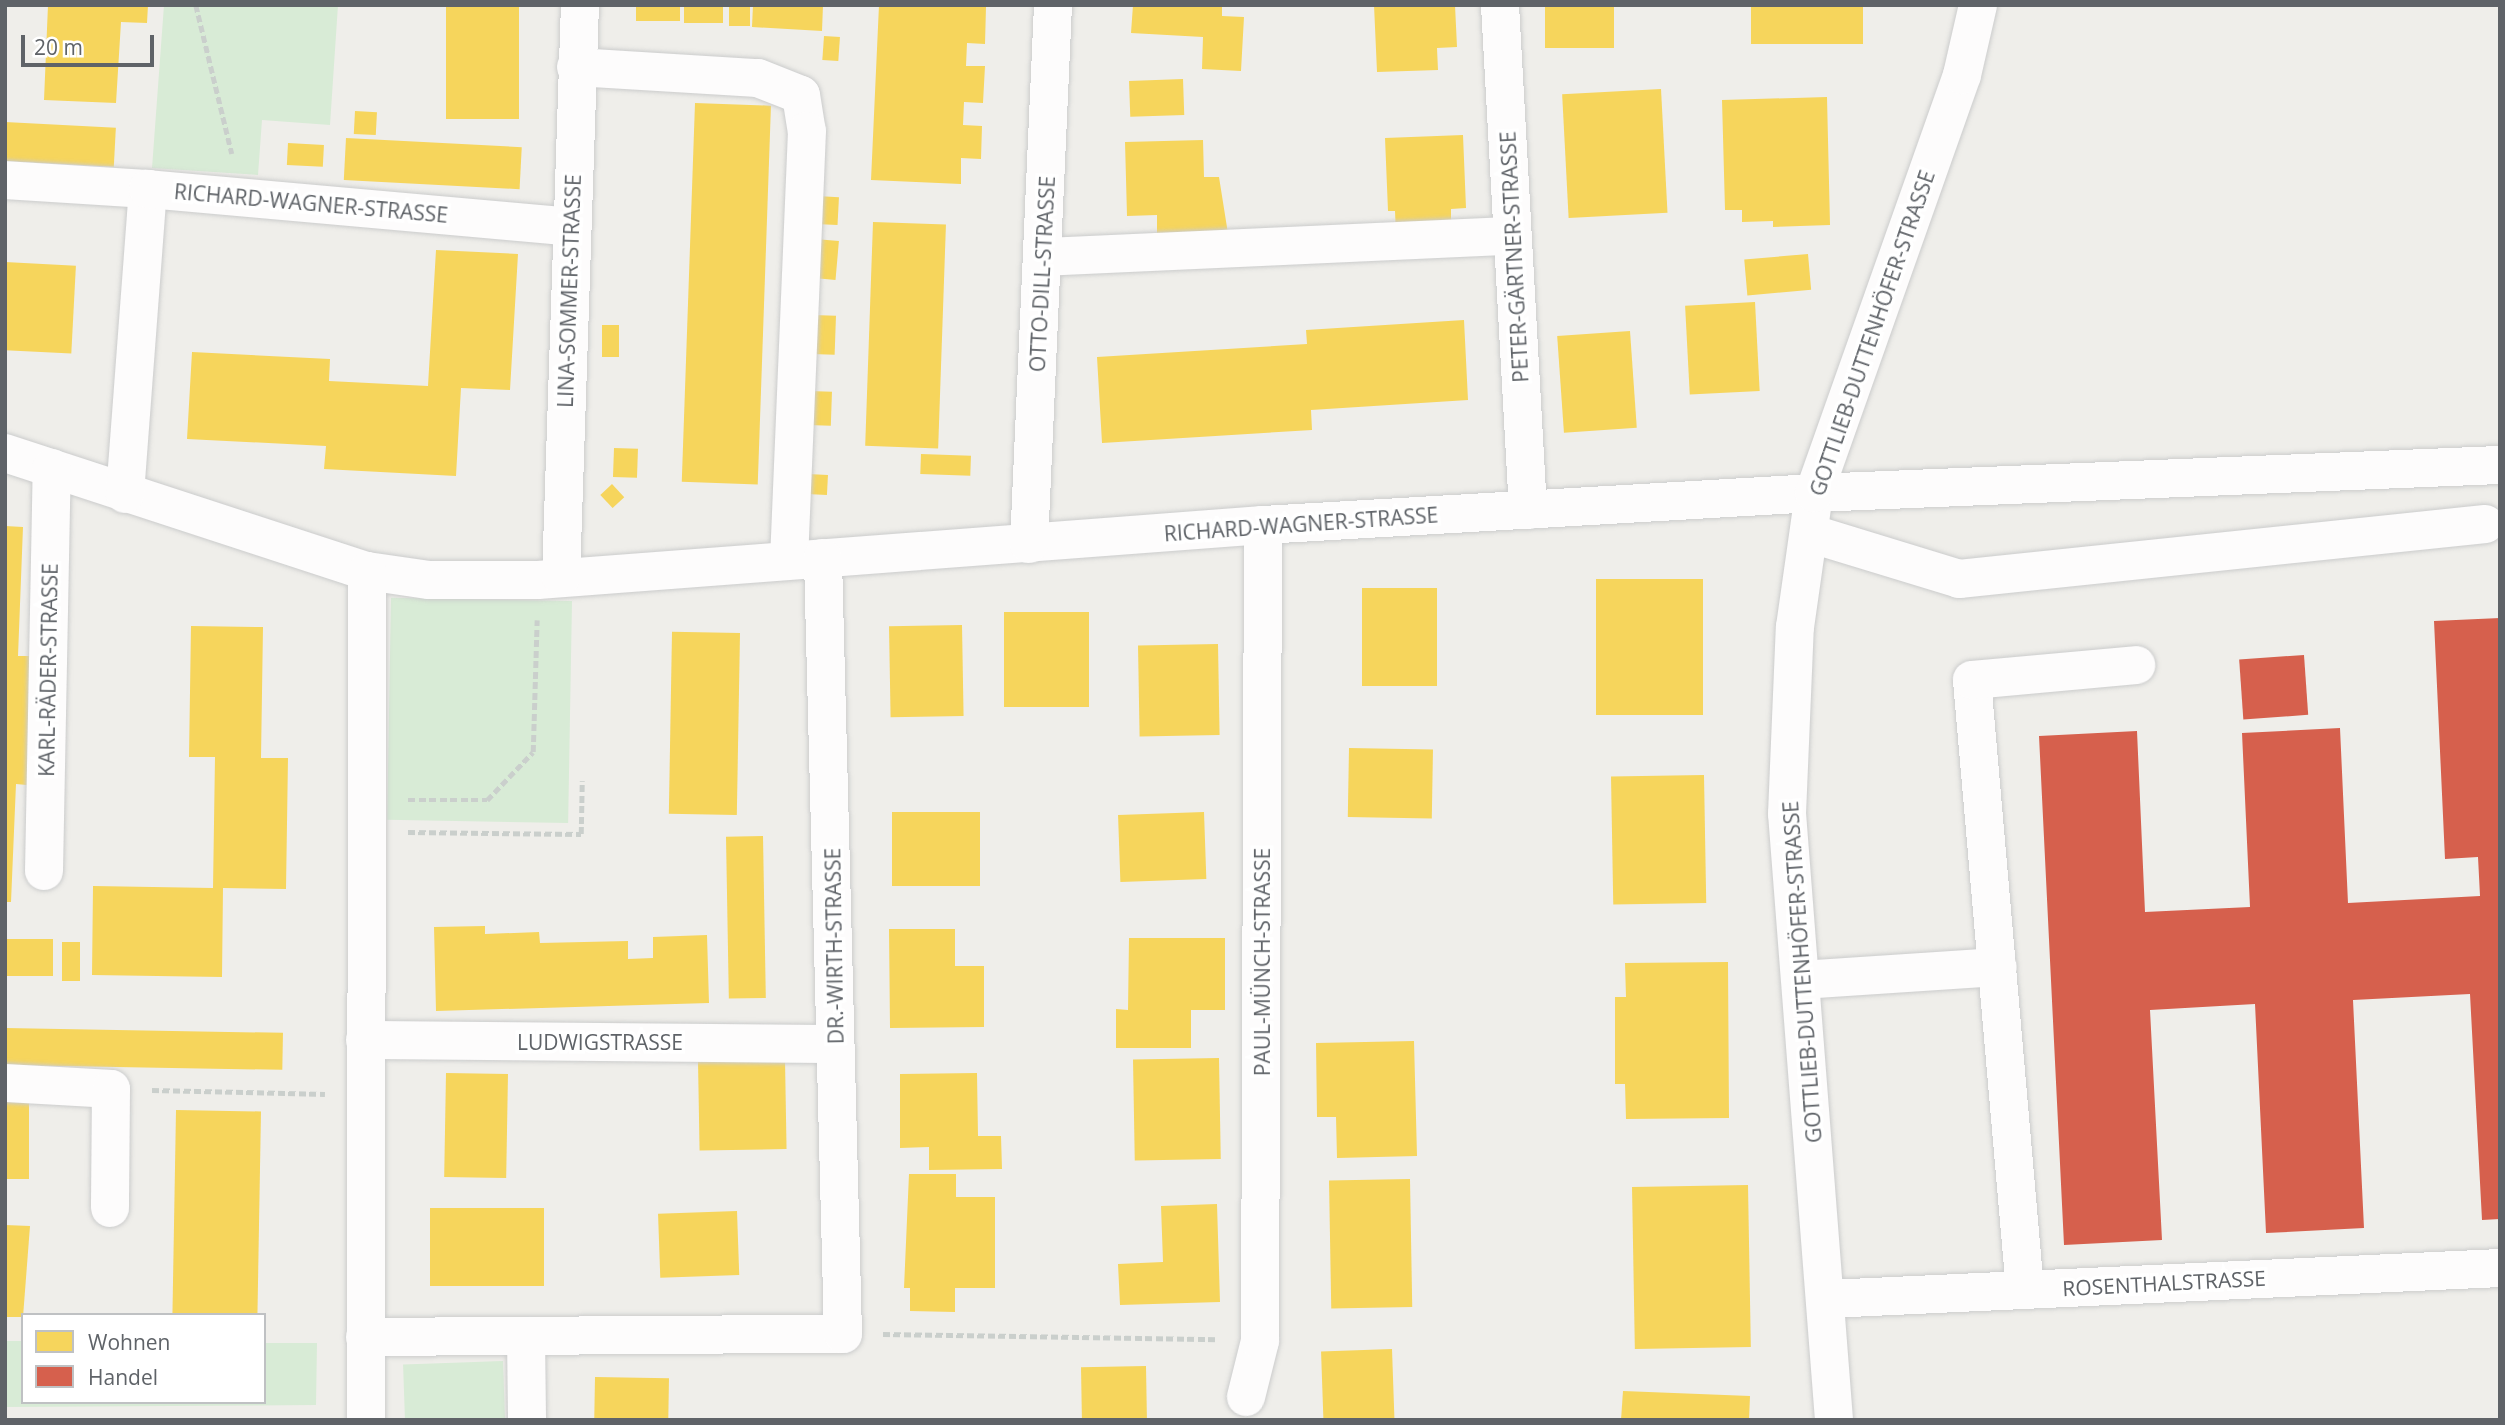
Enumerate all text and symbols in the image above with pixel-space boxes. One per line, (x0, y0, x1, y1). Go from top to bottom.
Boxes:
scale bar (24, 21, 158, 65)
text: 20 m (34, 33, 83, 61)
street label: PETER-GÄRTNER-STRASSE (1495, 131, 1533, 383)
street label: GOTTLIEB-DUTTENHÖFER-STRASSE (1804, 167, 1940, 499)
street label: LINA-SOMMER-STRASSE (552, 174, 586, 408)
street label: OTTO-DILL-STRASSE (1024, 175, 1060, 373)
street label: RICHARD-WAGNER-STRASSE (173, 178, 449, 228)
street label: RICHARD-WAGNER-STRASSE (1163, 502, 1439, 546)
street label: KARL-RÄDER-STRASSE (34, 563, 62, 777)
street label: GOTTLIEB-DUTTENHÖFER-STRASSE (1777, 800, 1827, 1144)
street label: DR.-WIRTH-STRASSE (820, 848, 848, 1044)
street label: PAUL-MÜNCH-STRASSE (1249, 848, 1275, 1076)
street label: LUDWIGSTRASSE (517, 1029, 683, 1055)
street label: ROSENTHALSTRASSE (2062, 1265, 2266, 1301)
legend (21, 1313, 266, 1404)
text: Wohnen (88, 1328, 170, 1356)
text: Handel (88, 1363, 158, 1391)

